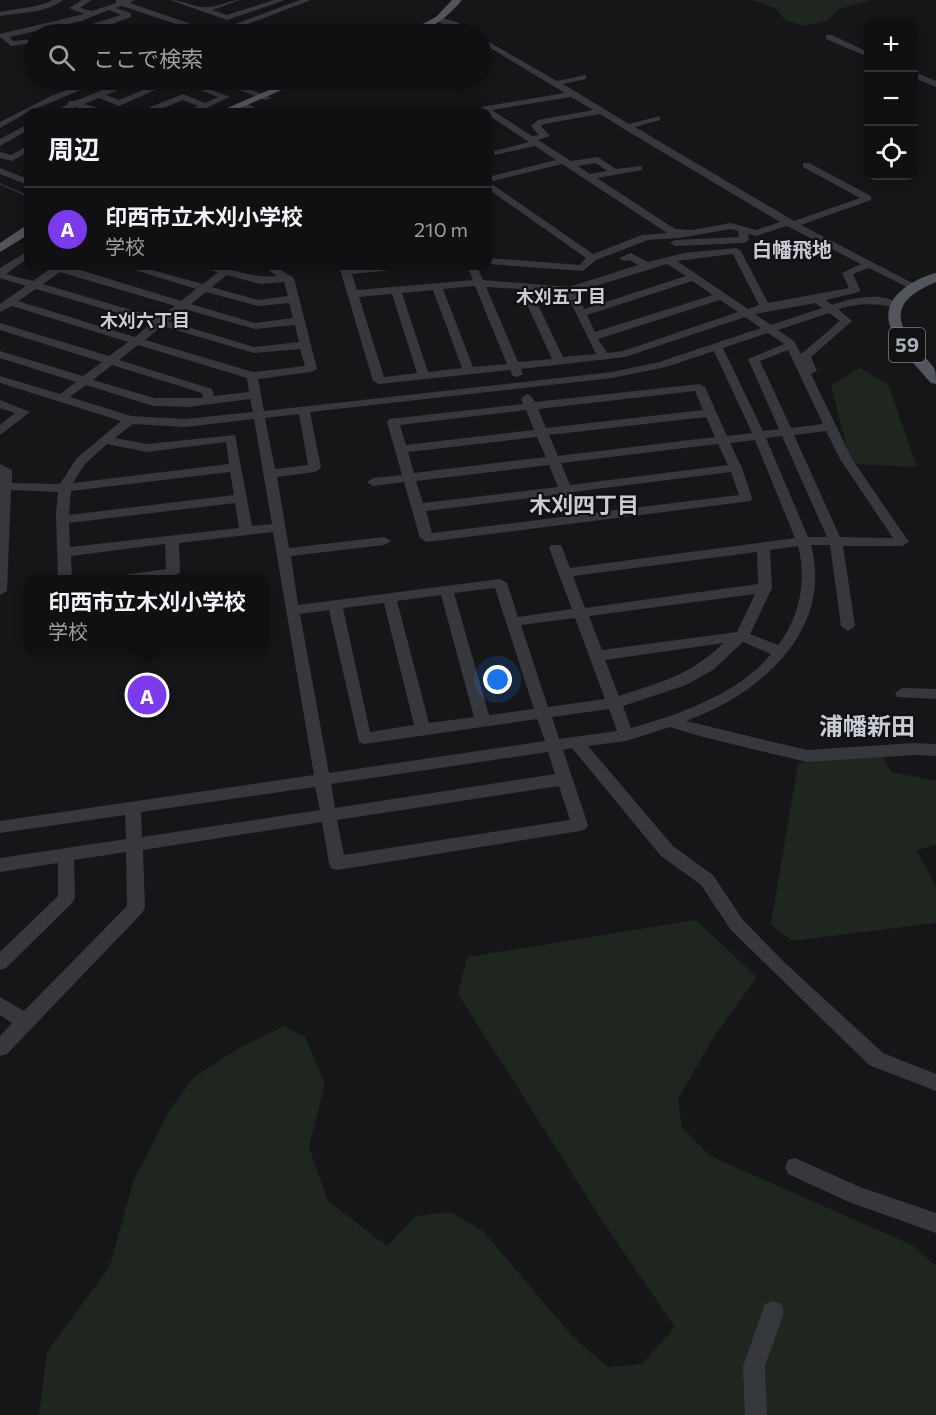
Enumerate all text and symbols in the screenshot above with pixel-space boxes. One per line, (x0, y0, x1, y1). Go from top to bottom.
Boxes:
map controls (864, 18, 918, 180)
button: + (864, 18, 918, 72)
search box (24, 24, 492, 90)
icon: search (45, 41, 78, 74)
text: ここで検索 (93, 45, 203, 72)
button: − (864, 72, 918, 126)
button: locate (864, 126, 918, 180)
text: 周辺 (48, 133, 100, 164)
text: 印西市立木刈小学校 (105, 203, 303, 230)
text: A (60, 217, 75, 241)
text: 210 m (414, 217, 468, 241)
text: 学校 (105, 234, 145, 258)
district label: 白幡飛地 (752, 237, 832, 261)
district label: 木刈五丁目 (516, 285, 606, 307)
district label: 木刈六丁目 (100, 309, 190, 331)
road number: 59 (889, 328, 925, 362)
district label: 木刈四丁目 (529, 491, 639, 518)
popup (24, 575, 270, 653)
text: 印西市立木刈小学校 (48, 588, 246, 615)
text: 学校 (48, 619, 88, 643)
your location (483, 665, 512, 694)
pin: A (128, 672, 166, 718)
district label: 浦幡新田 (819, 711, 915, 740)

